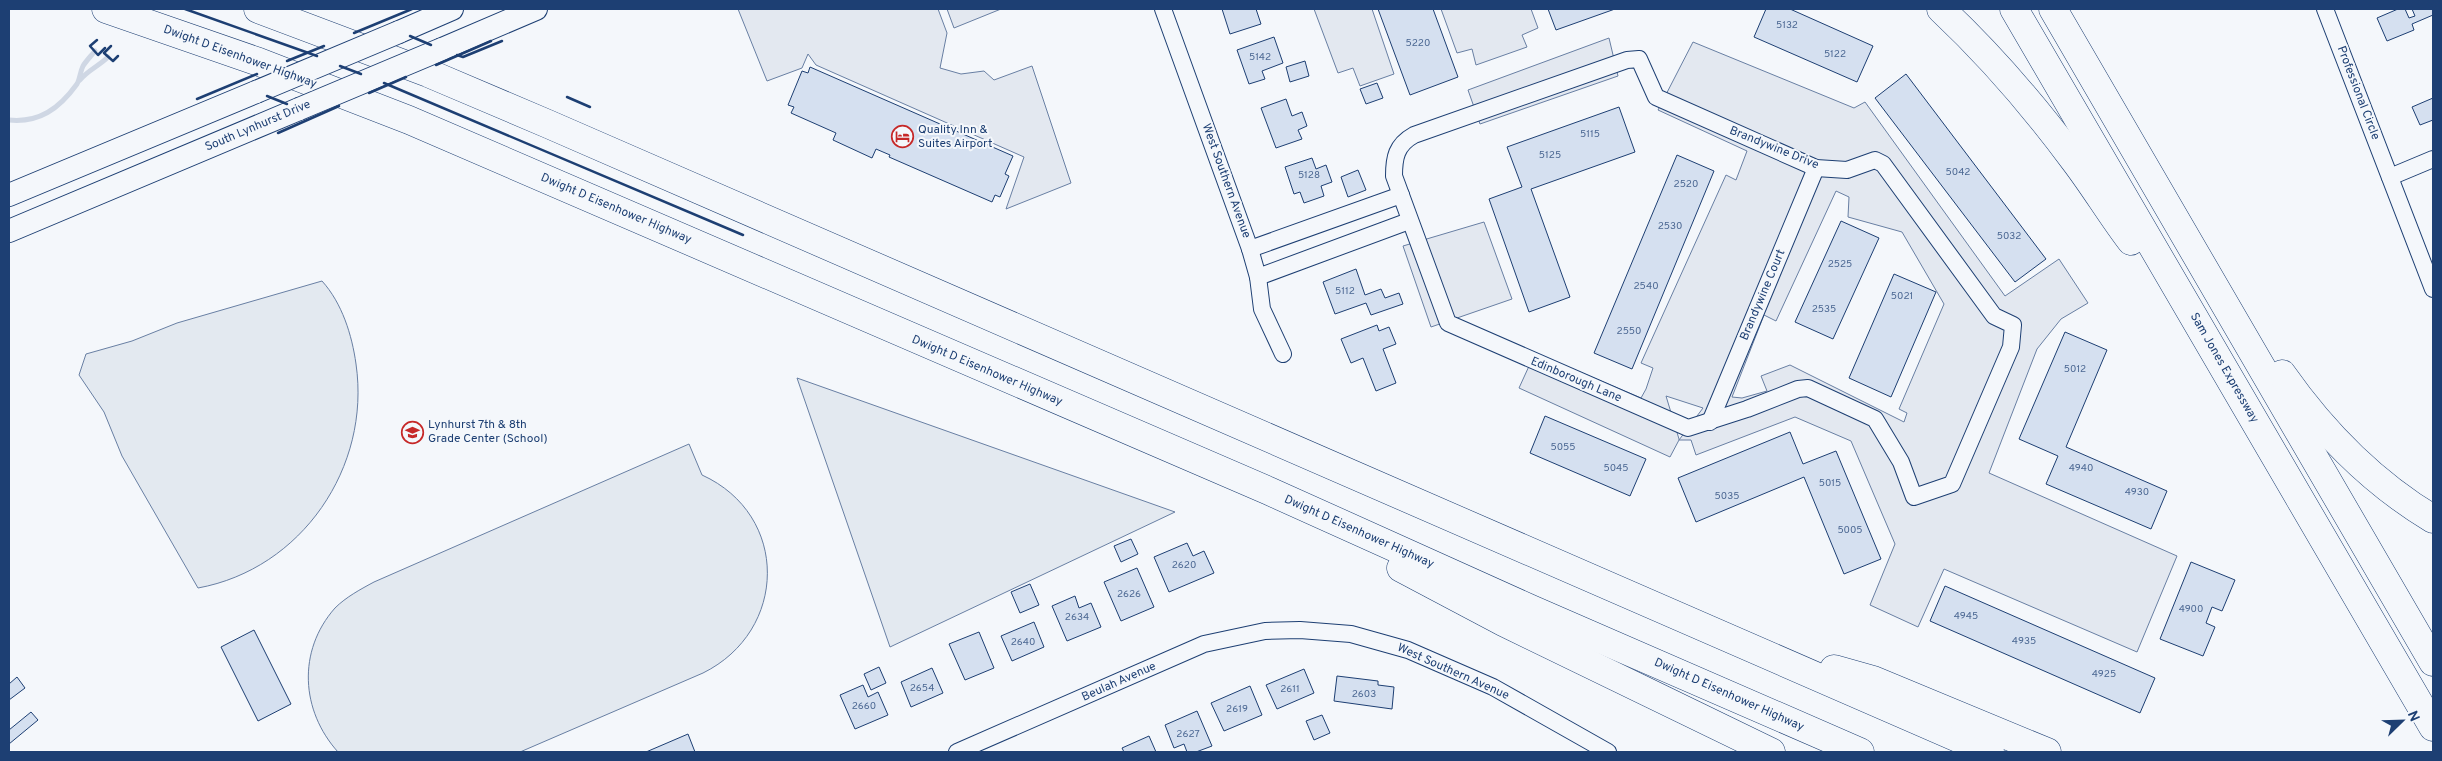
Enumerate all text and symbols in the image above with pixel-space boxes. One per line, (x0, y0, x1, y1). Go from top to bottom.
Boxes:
house number: 5132 (1776, 19, 1798, 32)
street label: Dwight D Eisenhower Highway (161, 22, 319, 92)
house number: 5220 (1406, 37, 1430, 50)
street label: Professional Circle (2333, 44, 2383, 142)
house number: 5122 (1824, 48, 1846, 61)
house number: 5142 (1249, 51, 1271, 64)
street label: South Lynhurst Drive (203, 97, 313, 155)
street label: West Southern Avenue (1198, 121, 1254, 241)
place label: Quality Inn & Suites Airport (918, 122, 993, 152)
street label: Brandywine Drive (1727, 123, 1821, 173)
hotel icon: Quality Inn & Suites Airport (890, 125, 914, 149)
house number: 5115 (1580, 128, 1600, 141)
house number: 5125 (1539, 149, 1561, 162)
house number: 5042 (1946, 166, 1970, 179)
house number: 5128 (1298, 169, 1320, 182)
street label: Dwight D Eisenhower Highway (538, 170, 694, 248)
house number: 2520 (1674, 178, 1698, 191)
house number: 2530 (1658, 220, 1682, 233)
house number: 5032 (1997, 230, 2021, 243)
street label: Brandywine Court (1737, 247, 1789, 343)
house number: 2525 (1828, 258, 1852, 271)
house number: 2540 (1633, 280, 1659, 293)
house number: 5112 (1335, 285, 1355, 298)
house number: 5021 (1891, 290, 1913, 303)
house number: 2535 (1812, 303, 1836, 316)
street label: Sam Jones Expressway (2186, 310, 2262, 426)
house number: 2550 (1617, 325, 1641, 338)
street label: Dwight D Eisenhower Highway (909, 332, 1065, 410)
street label: Edinborough Lane (1528, 354, 1624, 406)
house number: 5012 (2064, 363, 2086, 376)
place label: Lynhurst 7th & 8th Grade Center (School) (428, 417, 548, 447)
school or university icon: Lynhurst 7th & 8th Grade Center (School) (400, 420, 424, 444)
house number: 5055 (1550, 441, 1576, 454)
house number: 5045 (1603, 462, 1629, 475)
house number: 4940 (2069, 462, 2093, 475)
house number: 5015 (1819, 477, 1841, 490)
house number: 4930 (2125, 486, 2149, 499)
house number: 5035 (1715, 490, 1739, 503)
street label: Dwight D Eisenhower Highway (1282, 492, 1436, 572)
house number: 5005 (1837, 524, 1863, 537)
house number: 2620 (1172, 559, 1196, 572)
house number: 2626 (1117, 588, 1141, 601)
house number: 4900 (2179, 603, 2203, 616)
house number: 4945 (1954, 610, 1978, 623)
house number: 2634 (1065, 611, 1089, 624)
house number: 4935 (2012, 635, 2036, 648)
house number: 2640 (1011, 636, 1035, 649)
street label: West Southern Avenue (1394, 640, 1512, 704)
street label: Dwight D Eisenhower Highway (1652, 655, 1806, 735)
street label: Beulah Avenue (1079, 658, 1159, 706)
house number: 4925 (2092, 668, 2116, 681)
house number: 2654 (910, 682, 934, 695)
house number: 2611 (1280, 683, 1300, 696)
house number: 2603 (1352, 688, 1376, 701)
north arrow (2377, 696, 2427, 746)
house number: 2660 (852, 700, 876, 713)
house number: 2619 (1226, 703, 1248, 716)
text: N (2403, 709, 2422, 724)
house number: 2627 (1176, 728, 1200, 741)

